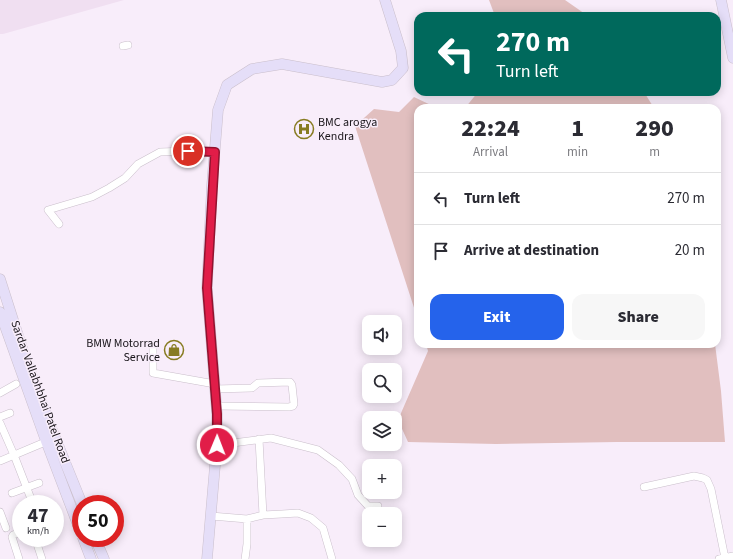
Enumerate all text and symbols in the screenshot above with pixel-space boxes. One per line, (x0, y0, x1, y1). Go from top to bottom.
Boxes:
text: 270 m (496, 22, 570, 62)
icon: left (430, 28, 482, 80)
text: Turn left (496, 59, 558, 84)
text: 22:24 (461, 111, 520, 146)
text: 1 (571, 111, 584, 146)
text: 290 (635, 111, 674, 146)
place label: BMC arogya Kendra (318, 114, 377, 145)
hospital icon: BMC arogya Kendra (293, 118, 315, 140)
pin (171, 134, 205, 168)
icon: arrive (177, 140, 199, 162)
text: Arrival (473, 143, 508, 161)
text: min (567, 143, 588, 161)
text: m (649, 143, 660, 161)
icon: left (430, 188, 452, 210)
text: Turn left (464, 188, 520, 209)
text: 270 m (667, 188, 705, 209)
icon: arrive (430, 240, 452, 262)
text: Arrive at destination (464, 240, 599, 261)
text: 20 m (675, 240, 705, 261)
button: Exit (430, 294, 564, 340)
button: Share (572, 294, 705, 340)
map controls (362, 315, 402, 547)
button: sound (362, 315, 402, 355)
street label: Sardar Vallabhbhai Patel Road (6, 318, 74, 466)
place label: BMW Motorrad Service (86, 335, 160, 366)
shop icon: BMW Motorrad Service (163, 339, 185, 361)
button: search (362, 363, 402, 403)
button: layers (362, 411, 402, 451)
position arrow (196, 424, 238, 466)
button: + (362, 459, 402, 499)
speed limit sign: 50 (72, 495, 124, 547)
text: 47 (27, 502, 49, 530)
button: − (362, 507, 402, 547)
text: km/h (27, 524, 49, 538)

